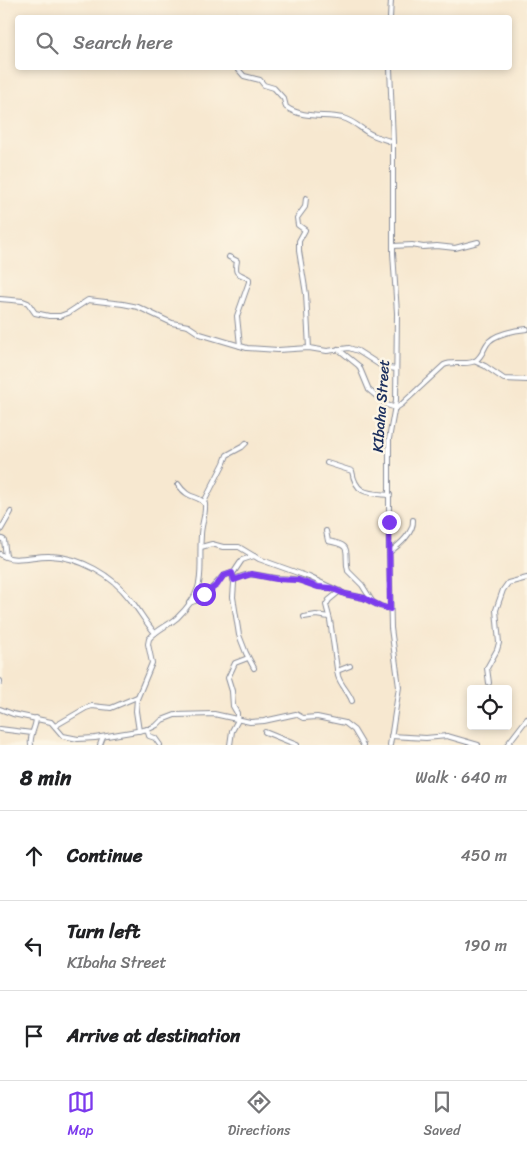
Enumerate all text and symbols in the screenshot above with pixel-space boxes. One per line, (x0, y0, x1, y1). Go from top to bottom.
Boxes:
search box (15, 15, 512, 70)
text: Search here (73, 26, 173, 59)
icon: search (33, 29, 61, 57)
street label: KIbaha Street (365, 358, 397, 453)
route end (378, 511, 401, 534)
route start (193, 583, 216, 606)
map controls (467, 685, 512, 730)
button: locate (467, 685, 512, 730)
text: 8 min (20, 759, 71, 797)
text: Walk · 640 m (415, 763, 507, 792)
text: Continue (67, 839, 143, 872)
text: 450 m (461, 841, 507, 870)
icon: ahead (20, 842, 48, 870)
text: Turn left (67, 915, 140, 948)
text: 190 m (464, 931, 507, 960)
icon: left (20, 932, 48, 960)
text: KIbaha Street (67, 948, 166, 977)
text: Arrive at destination (67, 1019, 240, 1052)
icon: arrive (20, 1022, 48, 1050)
tab: Map (67, 1088, 95, 1143)
tab: Directions (228, 1088, 290, 1143)
tab: Saved (424, 1088, 460, 1143)

